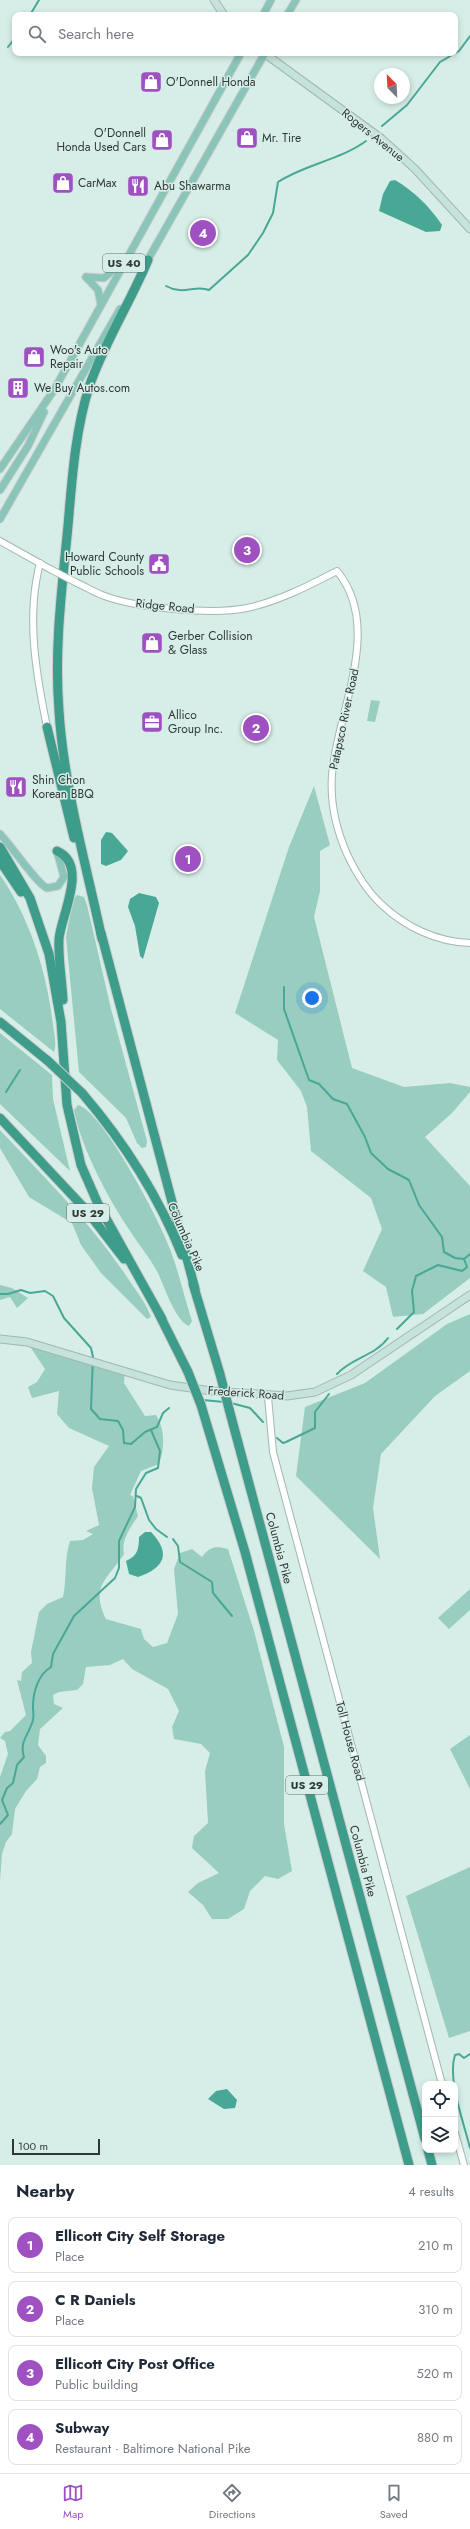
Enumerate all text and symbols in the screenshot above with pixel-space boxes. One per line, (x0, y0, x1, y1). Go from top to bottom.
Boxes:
search box (12, 12, 458, 56)
icon: search (26, 23, 48, 45)
text: Search here (58, 23, 134, 45)
north arrow (374, 68, 410, 104)
shop icon: O'Donnell Honda (138, 69, 164, 95)
place label: O'Donnell Honda (166, 73, 256, 91)
street label: Rogers Avenue (338, 104, 408, 166)
place label: O'Donnell Honda Used Cars (56, 124, 146, 156)
shop icon: Mr. Tire (234, 125, 260, 151)
shop icon: O'Donnell Honda Used Cars (149, 127, 175, 153)
place label: Mr. Tire (262, 129, 301, 147)
shop icon: CarMax (50, 170, 76, 196)
restaurant icon: Abu Shawarma (125, 173, 151, 199)
place label: CarMax (78, 174, 118, 192)
place label: Abu Shawarma (154, 177, 231, 195)
pin: 4 (190, 218, 216, 248)
road number: US 40 (103, 254, 145, 272)
place label: Woo's Auto Repair (50, 341, 108, 373)
shop icon: Woo's Auto Repair (21, 344, 47, 370)
building icon: We Buy Autos.com (5, 375, 31, 401)
place label: We Buy Autos.com (34, 379, 130, 397)
pin: 3 (234, 535, 260, 565)
place label: Howard County Public Schools (65, 548, 145, 580)
public building icon: Howard County Public Schools (146, 551, 172, 577)
street label: Ridge Road (135, 594, 195, 618)
place label: Gerber Collision & Glass (168, 627, 253, 659)
shop icon: Gerber Collision & Glass (139, 630, 165, 656)
street label: Patapsco River Road (324, 667, 364, 771)
place label: Allico Group Inc. (168, 706, 223, 738)
office icon: Allico Group Inc. (139, 709, 165, 735)
pin: 2 (243, 713, 269, 743)
place label: Shin Chon Korean BBQ (32, 771, 94, 803)
restaurant icon: Shin Chon Korean BBQ (3, 774, 29, 800)
pin: 1 (175, 844, 201, 874)
your location (302, 988, 322, 1008)
street label: Columbia Pike (163, 1200, 209, 1274)
road number: US 29 (67, 1204, 109, 1222)
street label: Frederick Road (207, 1381, 285, 1405)
street label: Columbia Pike (261, 1510, 297, 1586)
street label: Toll House Road (331, 1699, 369, 1783)
road number: US 29 (286, 1776, 328, 1794)
street label: Columbia Pike (345, 1823, 381, 1899)
map controls (422, 2081, 458, 2153)
button: locate (422, 2081, 458, 2117)
button: layers (422, 2117, 458, 2153)
scale bar (12, 2137, 100, 2156)
text: 100 m (18, 2138, 48, 2154)
text: Nearby (16, 2179, 74, 2203)
text: 4 results (408, 2182, 454, 2201)
text: Ellicott City Self Storage (55, 2225, 225, 2247)
text: 1 (27, 2236, 33, 2255)
text: 210 m (418, 2236, 453, 2255)
text: Place (55, 2247, 84, 2266)
text: C R Daniels (55, 2289, 136, 2311)
text: 2 (26, 2300, 34, 2319)
text: 310 m (418, 2300, 453, 2319)
text: Place (55, 2311, 84, 2330)
text: Ellicott City Post Office (55, 2353, 215, 2375)
text: 3 (26, 2364, 34, 2383)
text: 520 m (416, 2364, 453, 2383)
text: Public building (55, 2375, 138, 2394)
text: Subway (55, 2417, 109, 2439)
text: 4 (25, 2428, 35, 2447)
text: 880 m (417, 2428, 453, 2447)
text: Restaurant · Baltimore National Pike (55, 2439, 250, 2458)
tab: Map (62, 2482, 84, 2522)
tab: Directions (209, 2482, 255, 2522)
tab: Saved (380, 2482, 408, 2522)

